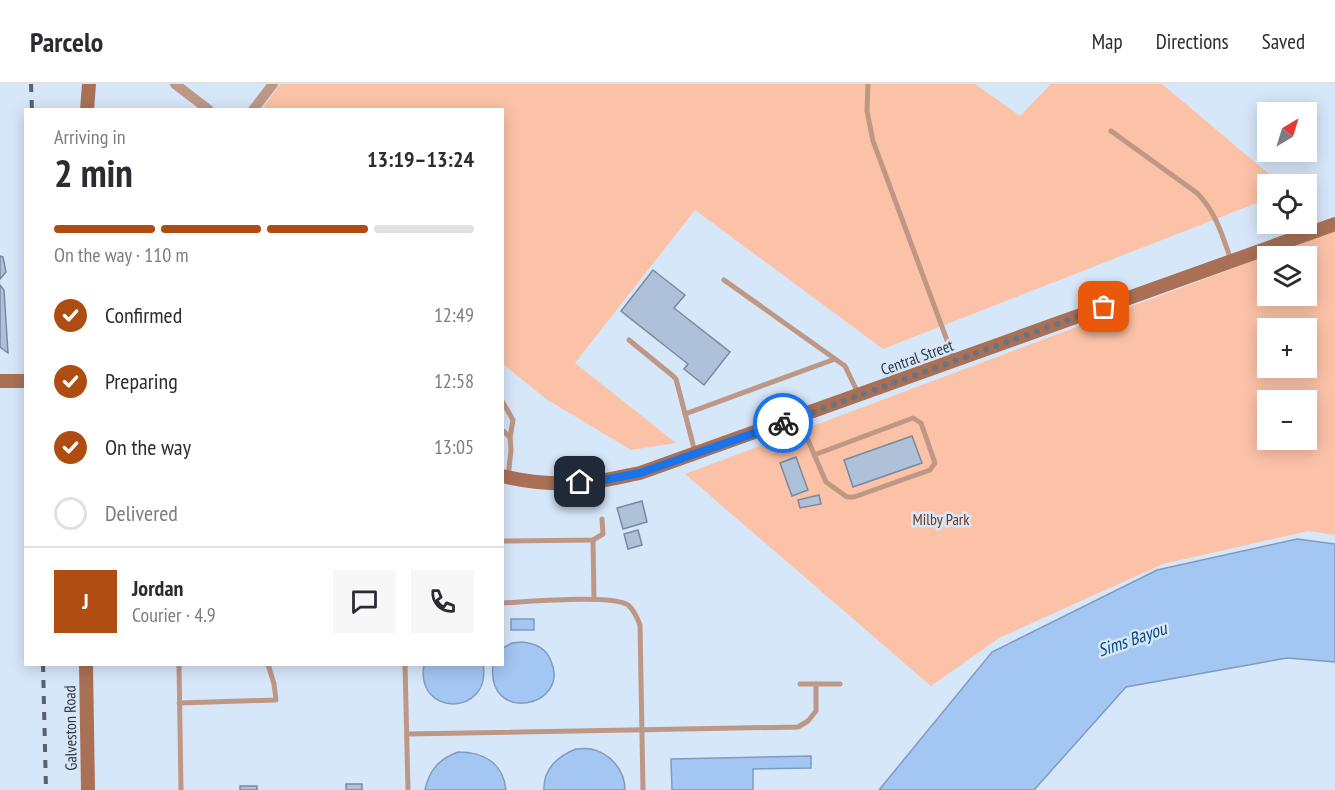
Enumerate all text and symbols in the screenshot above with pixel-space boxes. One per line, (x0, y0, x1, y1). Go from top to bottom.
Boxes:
text: Parcelo (30, 23, 103, 60)
text: Map (1092, 28, 1123, 55)
text: Directions (1156, 28, 1229, 55)
text: Saved (1262, 28, 1305, 55)
north arrow (1257, 102, 1317, 162)
map controls (1257, 102, 1317, 450)
text: Arriving in (54, 124, 126, 150)
text: 13:19–13:24 (367, 145, 474, 173)
text: 2 min (54, 147, 133, 198)
button: locate (1257, 174, 1317, 234)
text: On the way · 110 m (54, 242, 189, 268)
button: layers (1257, 246, 1317, 306)
pin (1078, 281, 1129, 332)
icon: bag (1087, 290, 1120, 323)
icon: check (54, 299, 87, 332)
text: Confirmed (105, 301, 182, 329)
text: 12:49 (434, 302, 474, 328)
button: + (1257, 318, 1317, 378)
street label: Central Street (878, 334, 957, 379)
icon: check (54, 365, 87, 398)
text: Preparing (105, 367, 178, 395)
text: 12:58 (434, 368, 474, 394)
button: − (1257, 390, 1317, 450)
courier (753, 393, 813, 453)
icon: bike (767, 407, 800, 440)
icon: check (54, 431, 87, 464)
text: On the way (105, 433, 191, 461)
text: 13:05 (434, 434, 474, 460)
pin (554, 456, 605, 507)
icon: home (563, 465, 596, 498)
text: Delivered (105, 499, 178, 527)
park label: Milby Park (913, 509, 970, 529)
button: chat (333, 570, 396, 633)
button: phone (411, 570, 474, 633)
text: Jordan (132, 574, 183, 602)
text: J (82, 587, 89, 615)
text: Courier · 4.9 (132, 602, 216, 628)
water label: Sims Bayou (1095, 616, 1171, 661)
street label: Galveston Road (59, 685, 81, 771)

